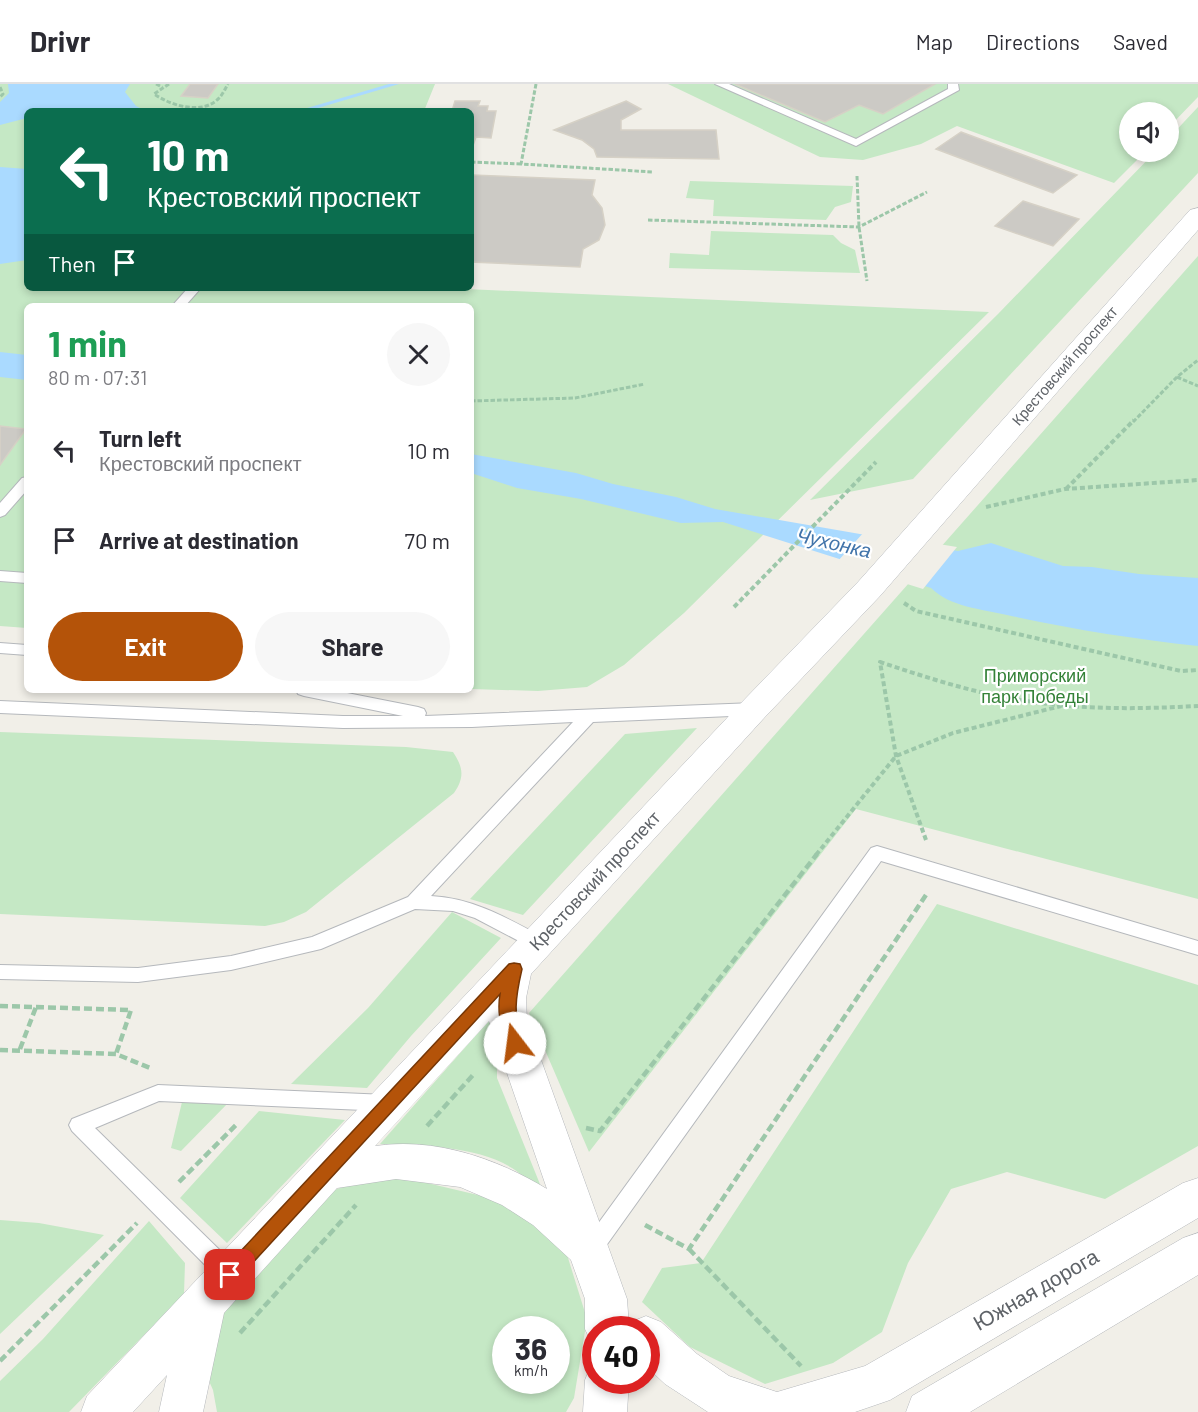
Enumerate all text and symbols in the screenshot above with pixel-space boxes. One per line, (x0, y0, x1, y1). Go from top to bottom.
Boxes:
text: Drivr (30, 24, 90, 58)
text: Map (916, 29, 953, 54)
text: Directions (986, 29, 1080, 54)
text: Saved (1113, 29, 1168, 54)
map controls (1119, 102, 1179, 162)
button: sound (1119, 102, 1179, 162)
text: 10 m (147, 129, 229, 179)
icon: left (48, 132, 126, 210)
text: Крестовский проспект (147, 180, 421, 212)
icon: arrive (108, 246, 141, 279)
text: Then (48, 250, 96, 276)
street label: Крестовский проспект (1008, 302, 1121, 429)
text: 1 min (48, 321, 127, 364)
button: close (387, 323, 450, 386)
text: 80 m · 07:31 (48, 365, 147, 389)
text: Turn left (99, 425, 182, 451)
icon: left (48, 434, 81, 467)
text: 10 m (407, 437, 450, 463)
text: Крестовский проспект (99, 451, 302, 475)
water label: Чухонка (795, 522, 874, 562)
icon: arrive (48, 524, 81, 557)
text: Arrive at destination (99, 527, 298, 553)
text: 70 m (405, 527, 450, 553)
button: Exit (48, 612, 243, 681)
button: Share (255, 612, 450, 681)
park label: Приморский парк Победы (981, 664, 1089, 707)
street label: Крестовский проспект (524, 806, 664, 955)
position arrow (483, 1011, 547, 1075)
street label: Южная дорога (968, 1243, 1103, 1335)
pin (204, 1249, 255, 1300)
icon: arrive (213, 1258, 246, 1291)
speed limit sign: 40 (582, 1316, 660, 1394)
text: 36 (515, 1330, 547, 1366)
text: km/h (514, 1361, 548, 1379)

